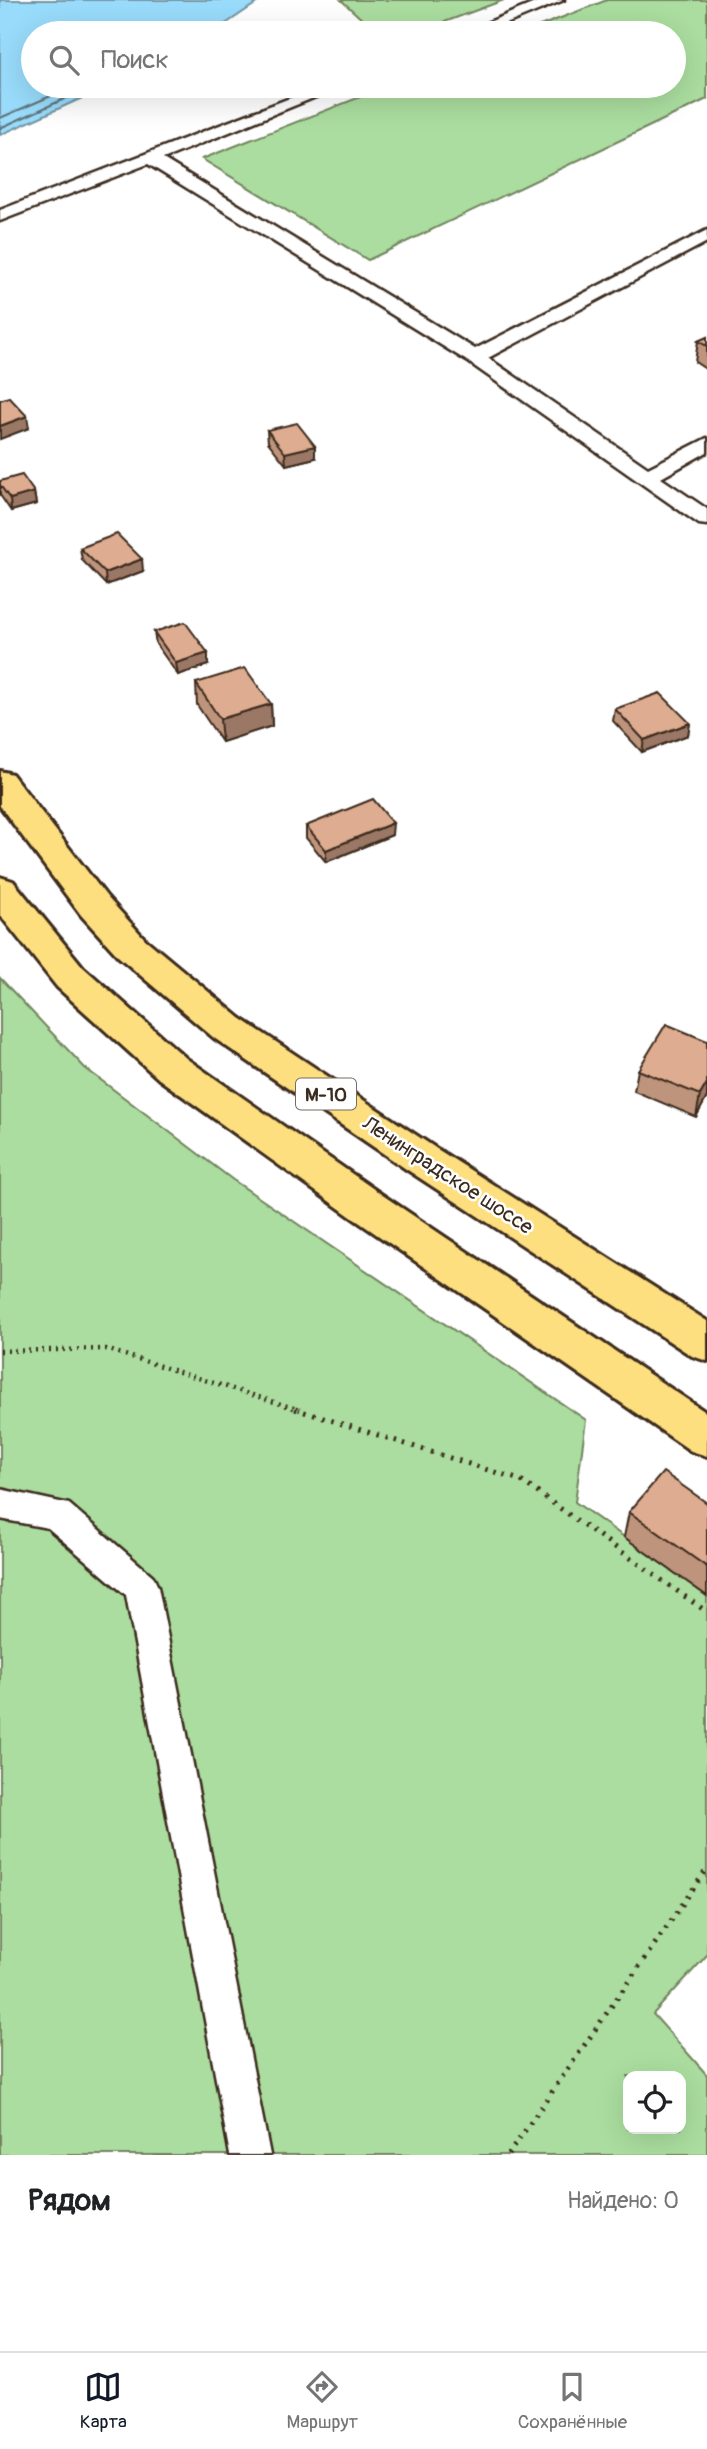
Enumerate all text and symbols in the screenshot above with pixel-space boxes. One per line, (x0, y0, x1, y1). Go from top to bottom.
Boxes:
search box (21, 21, 686, 98)
icon: search (45, 41, 83, 79)
text: Поиск (101, 44, 169, 76)
road number: М-10 (296, 1078, 356, 1110)
street label: Ленинградское шоссе (356, 1110, 539, 1241)
map controls (623, 2071, 686, 2134)
button: locate (623, 2071, 686, 2134)
text: Рядом (28, 2182, 111, 2219)
text: Найдено: 0 (567, 2186, 679, 2215)
tab: Карта (80, 2368, 127, 2434)
tab: Маршрут (287, 2368, 358, 2434)
tab: Сохранённые (518, 2368, 627, 2434)

